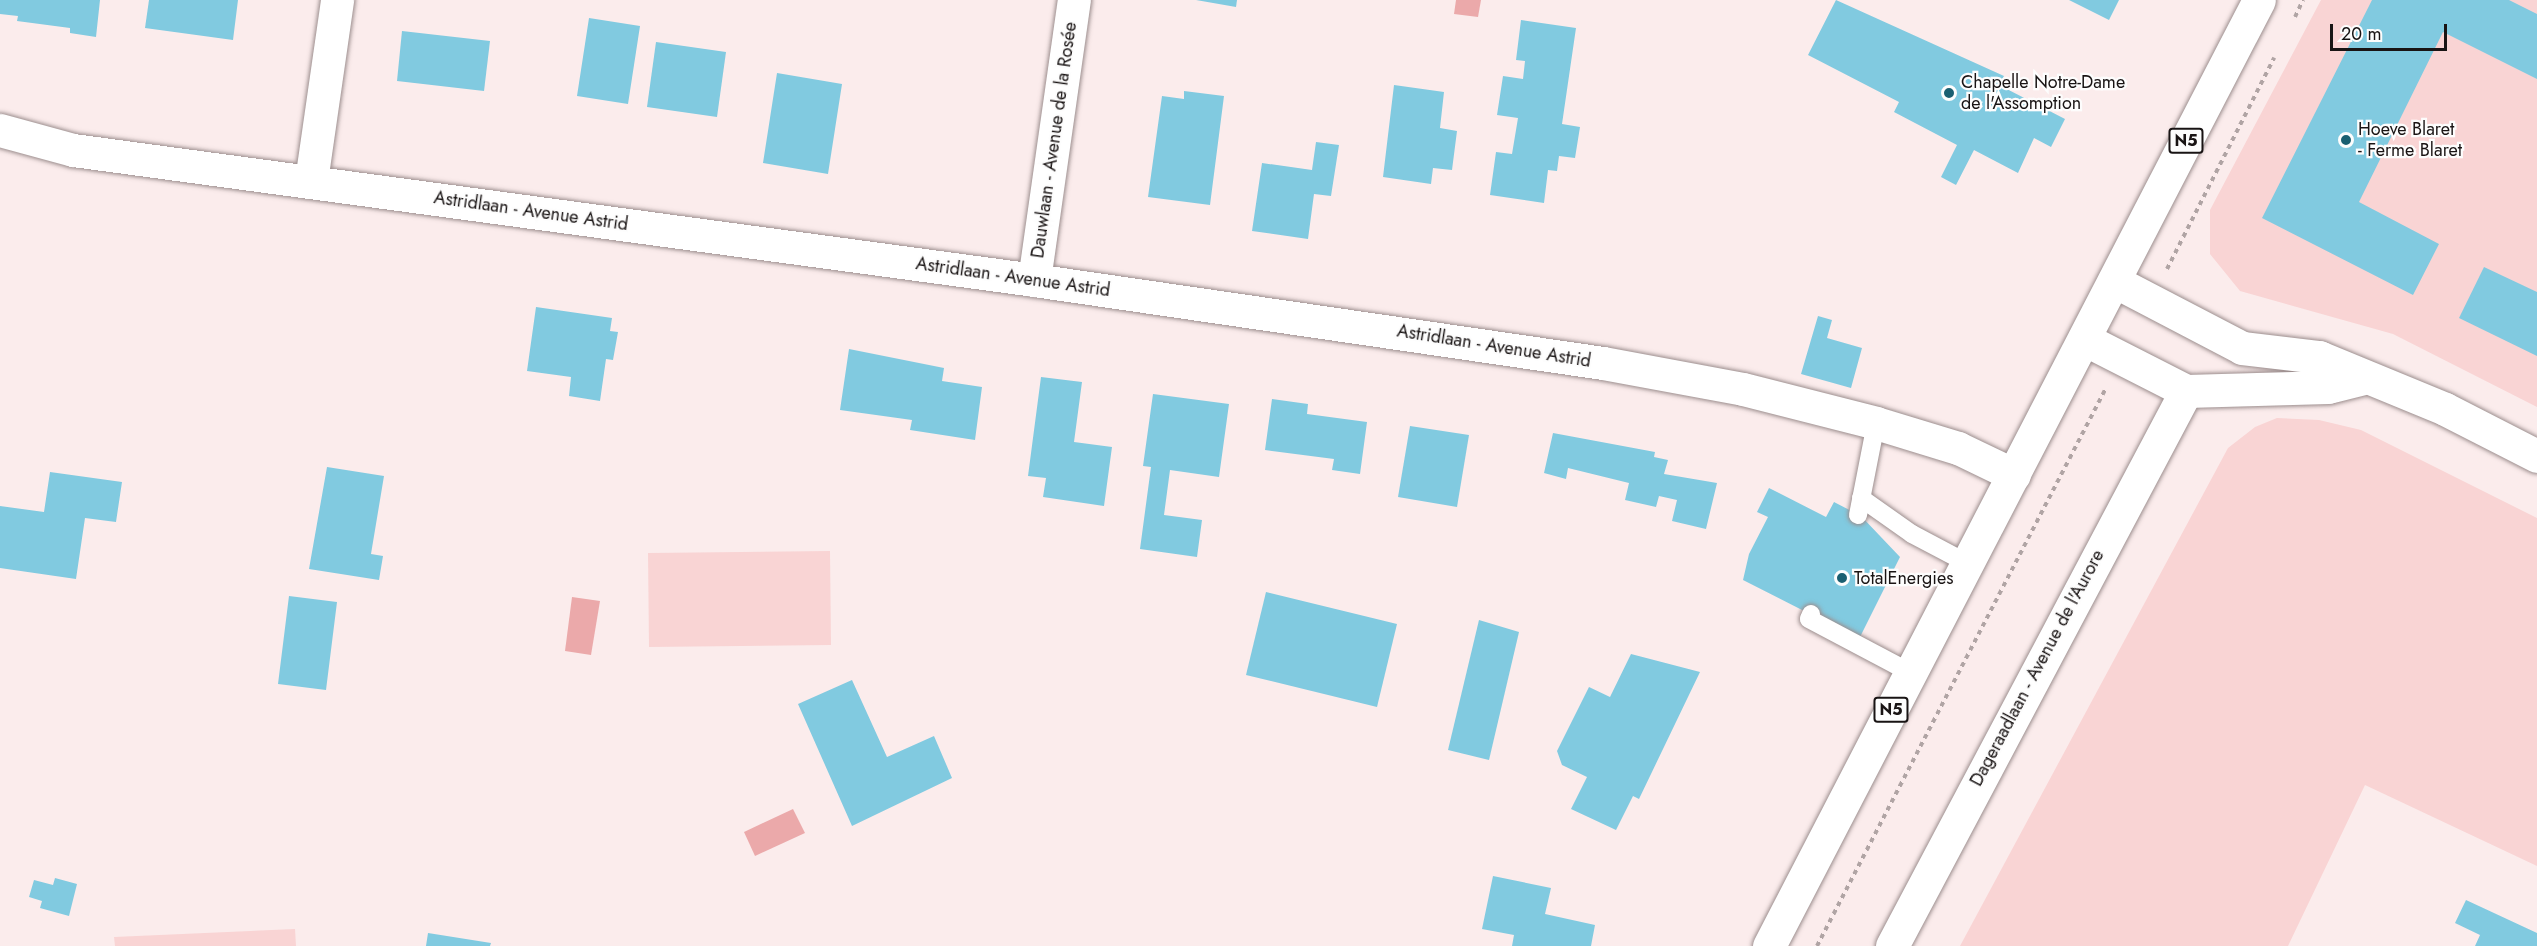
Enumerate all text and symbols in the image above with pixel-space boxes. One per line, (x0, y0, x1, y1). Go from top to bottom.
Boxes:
scale bar (2333, 12, 2450, 50)
street label: Dauwlaan - Avenue de la Rosée (1027, 20, 1081, 260)
text: 20 m (2341, 21, 2381, 47)
place label: Chapelle Notre-Dame de l'Assomption (1961, 72, 2125, 115)
marker: Chapelle Notre-Dame de l'Assomption (1942, 86, 1956, 100)
place label: Hoeve Blaret - Ferme Blaret (2358, 119, 2462, 162)
road number: N5 (2168, 128, 2204, 154)
marker: Hoeve Blaret - Ferme Blaret (2339, 133, 2353, 147)
street label: Astridlaan - Avenue Astrid (432, 187, 630, 235)
street label: Astridlaan - Avenue Astrid (914, 253, 1112, 301)
street label: Astridlaan - Avenue Astrid (1395, 320, 1593, 372)
street label: Dageraadlaan - Avenue de l'Aurore (1965, 546, 2109, 790)
place label: TotalEnergies (1854, 567, 1954, 589)
marker: TotalEnergies (1835, 571, 1849, 585)
road number: N5 (1873, 697, 1909, 723)

